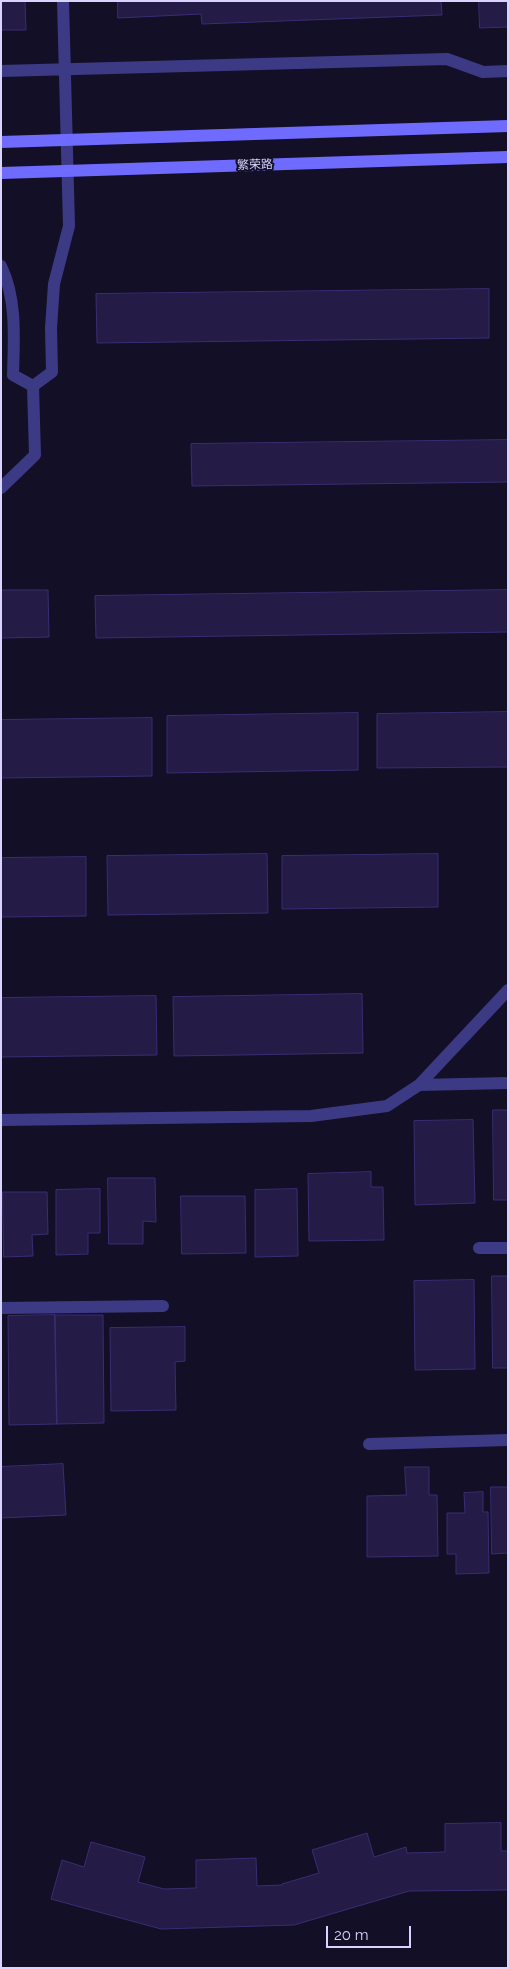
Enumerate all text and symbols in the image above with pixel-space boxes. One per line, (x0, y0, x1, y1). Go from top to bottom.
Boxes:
street label: 繁荣路 (237, 157, 273, 173)
scale bar (329, 1916, 414, 1948)
text: 20 m (334, 1926, 369, 1944)

